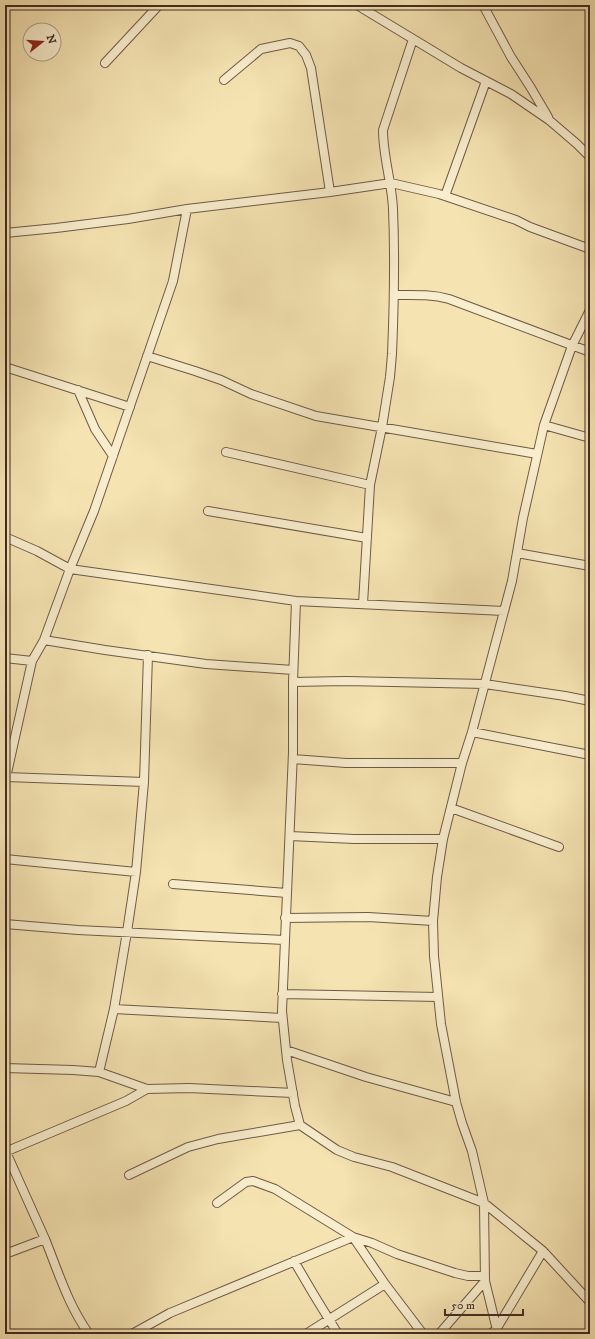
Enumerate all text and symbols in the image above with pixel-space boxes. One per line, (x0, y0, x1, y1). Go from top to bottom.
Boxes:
north arrow (22, 22, 62, 62)
text: N (43, 33, 59, 46)
scale bar (445, 1291, 523, 1317)
text: 50 m (451, 1298, 475, 1313)

